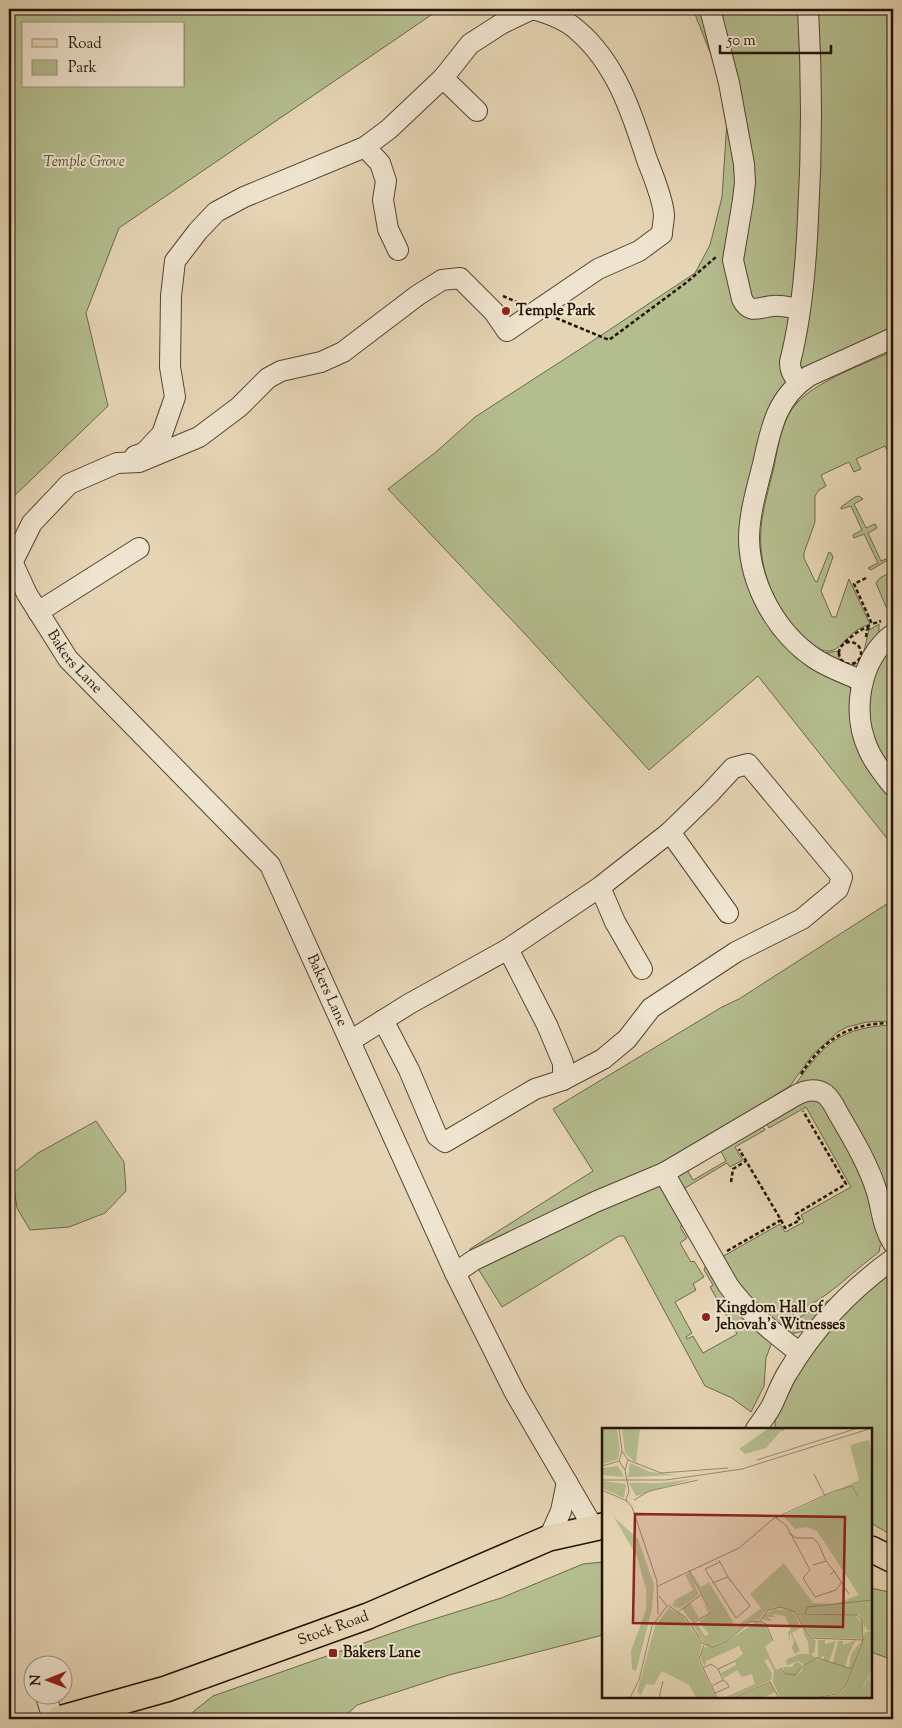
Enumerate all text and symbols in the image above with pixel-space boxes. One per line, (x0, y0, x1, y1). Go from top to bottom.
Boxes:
legend (22, 22, 185, 88)
scale bar (720, 22, 831, 54)
text: 50 m (726, 31, 756, 52)
text: Road (68, 34, 102, 55)
text: Park (68, 58, 97, 79)
park label: Temple Grove (43, 152, 125, 173)
place label: Temple Park (516, 301, 596, 322)
marker: Temple Park (500, 305, 512, 317)
street label: Bakers Lane (42, 626, 107, 699)
street label: Bakers Lane (301, 951, 352, 1030)
place label: Kingdom Hall of Jehovah's Witnesses (715, 1298, 845, 1336)
marker: Kingdom Hall of Jehovah's Witnesses (700, 1311, 712, 1323)
inset map (602, 1428, 872, 1698)
street label: Stock Road (295, 1606, 372, 1651)
place label: Bakers Lane (343, 1643, 421, 1664)
marker: Bakers Lane (327, 1647, 339, 1659)
north arrow (22, 1656, 72, 1706)
text: N (27, 1674, 47, 1686)

